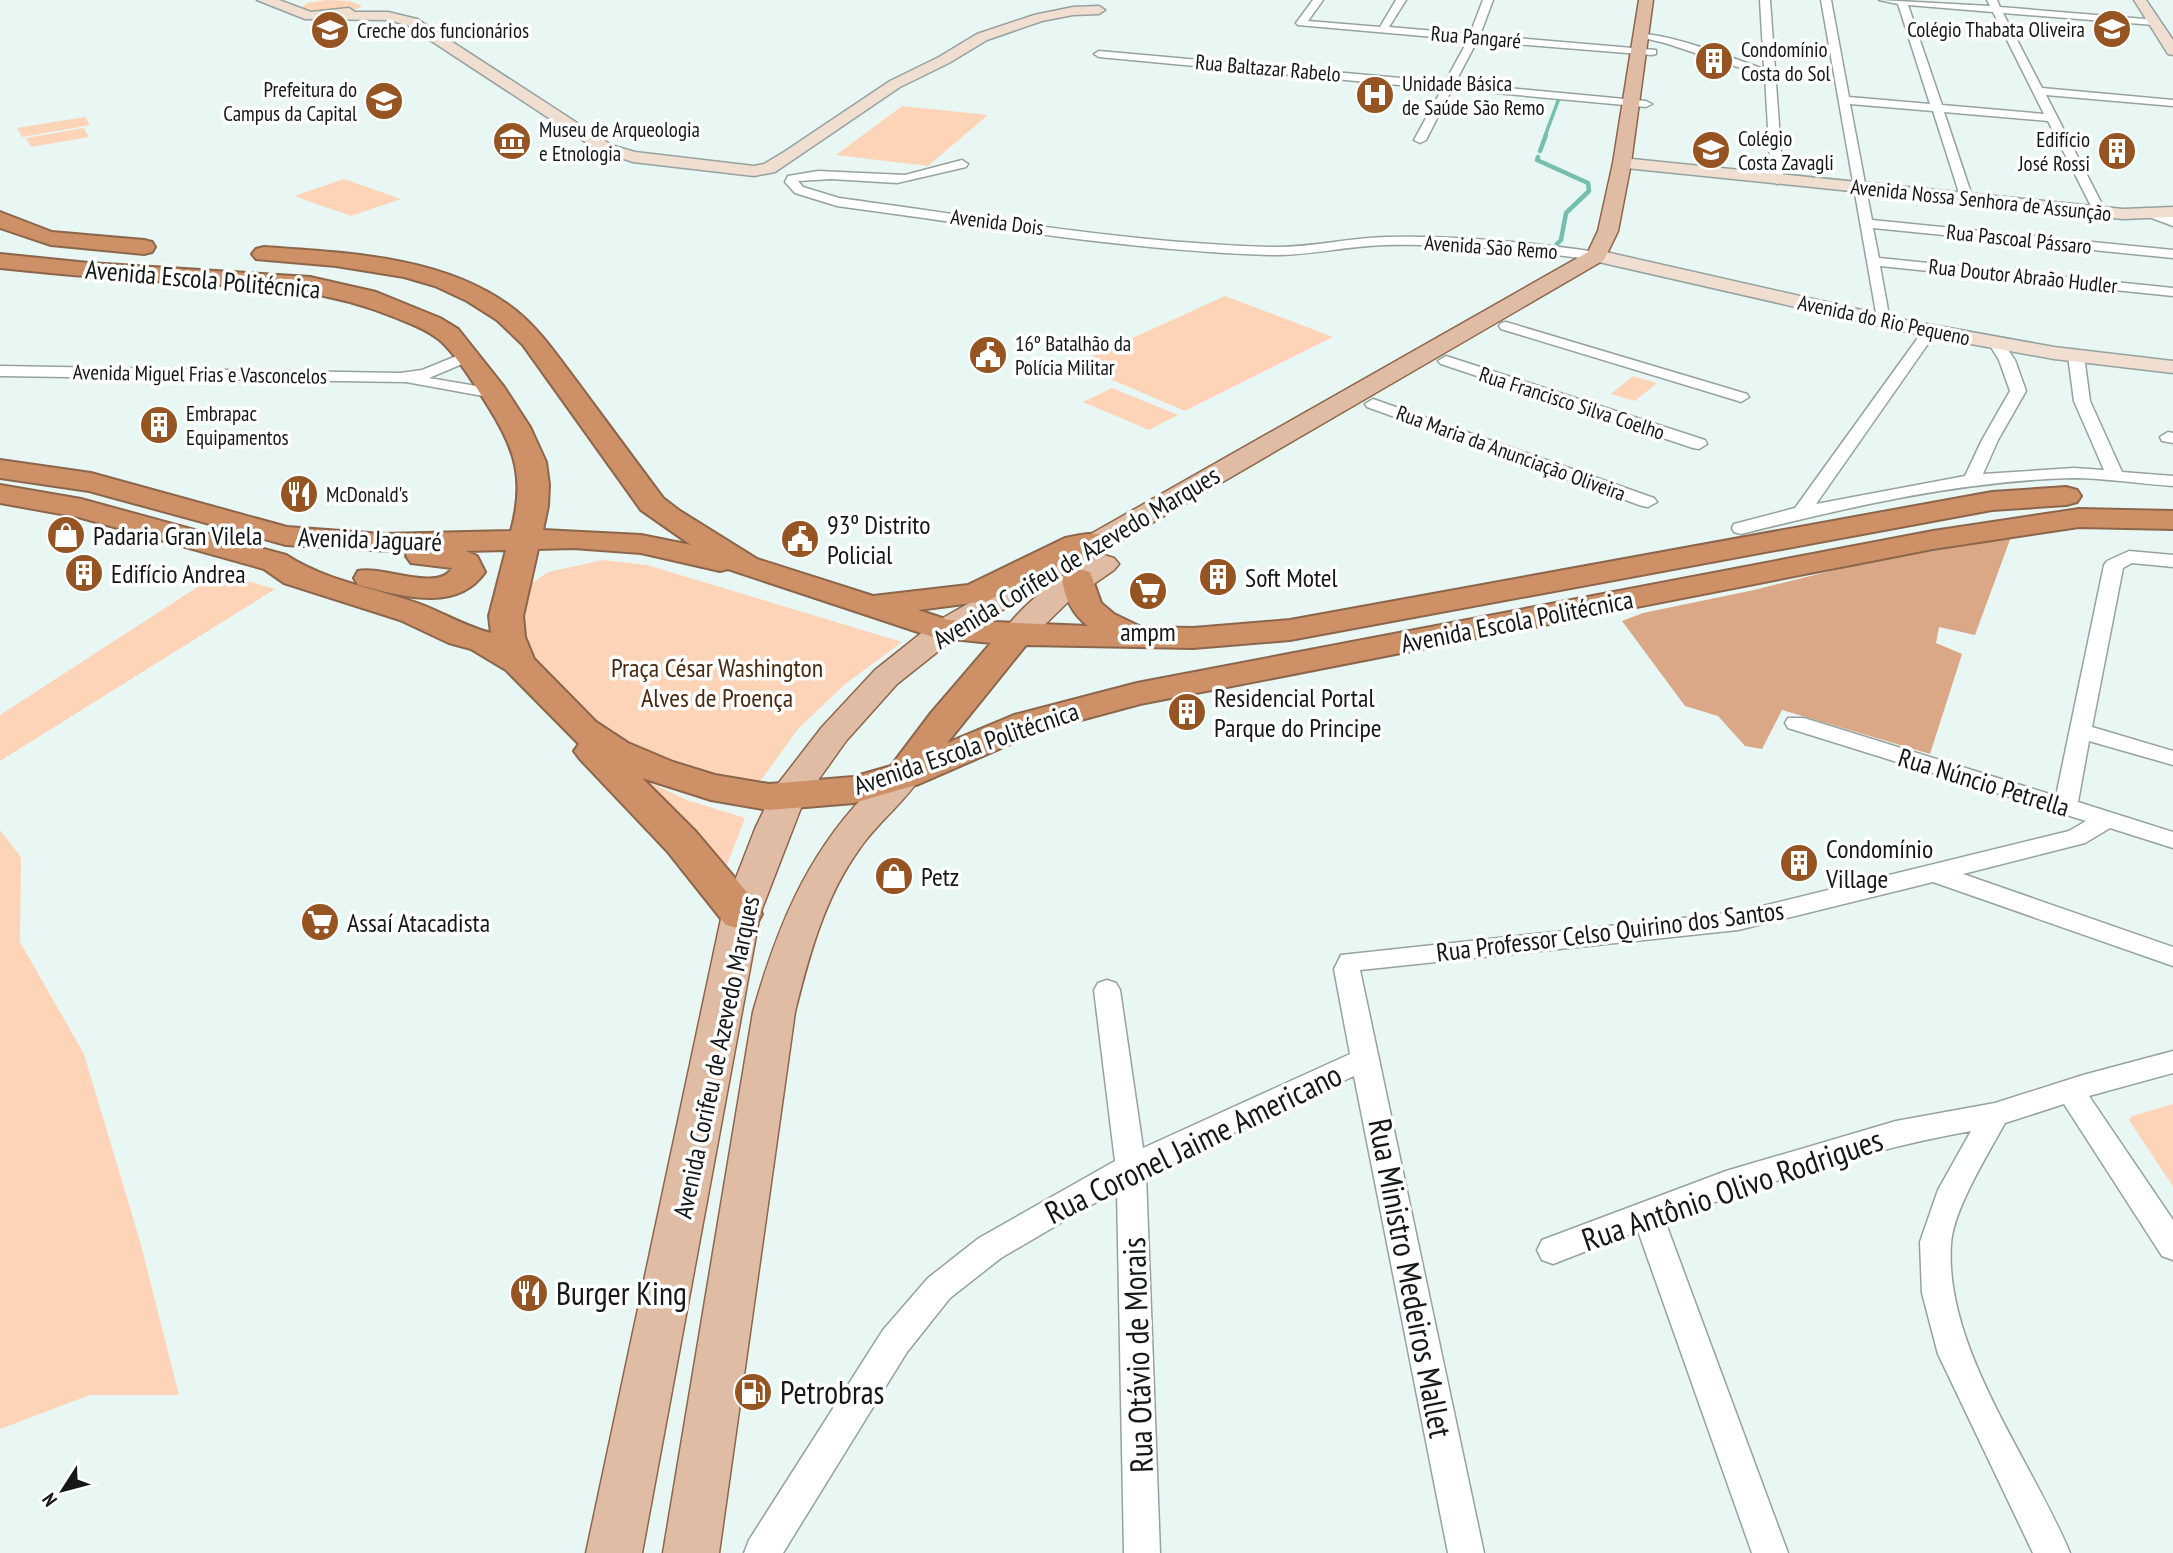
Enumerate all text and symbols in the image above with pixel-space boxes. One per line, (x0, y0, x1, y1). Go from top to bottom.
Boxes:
school or university icon: Colégio Thabata Oliveira (2091, 8, 2133, 50)
school or university icon: Creche dos funcionários (309, 9, 351, 51)
place label: Colégio Thabata Oliveira (1907, 16, 2085, 43)
place label: Creche dos funcionários (357, 17, 529, 44)
street label: Rua Pangaré (1430, 20, 1522, 54)
place label: Condomínio Costa do Sol (1741, 36, 1831, 87)
building icon: Condomínio Costa do Sol (1693, 40, 1735, 82)
street label: Rua Baltazar Rabelo (1194, 48, 1342, 88)
place label: Unidade Básica de Saúde São Remo (1402, 70, 1545, 121)
hospital icon: Unidade Básica de Saúde São Remo (1354, 74, 1396, 116)
place label: Prefeitura do Campus da Capital (223, 76, 357, 127)
school or university icon: Prefeitura do Campus da Capital (363, 80, 405, 122)
place label: Museu de Arqueologia e Etnologia (539, 116, 700, 167)
museum icon: Museu de Arqueologia e Etnologia (491, 120, 533, 162)
place label: Colégio Costa Zavagli (1738, 125, 1834, 176)
place label: Edifício José Rossi (2018, 126, 2090, 177)
school or university icon: Colégio Costa Zavagli (1690, 129, 1732, 171)
building icon: Edifício José Rossi (2096, 130, 2138, 172)
street label: Avenida Nossa Senhora de Assunção (1849, 173, 2113, 227)
street label: Avenida Dois (949, 203, 1045, 241)
street label: Rua Pascoal Pássaro (1945, 218, 2093, 260)
street label: Avenida São Remo (1424, 229, 1558, 265)
street label: Avenida Escola Politécnica (84, 252, 322, 306)
street label: Rua Doutor Abraão Hudler (1927, 253, 2119, 299)
street label: Avenida do Rio Pequeno (1796, 289, 1972, 351)
place label: 16º Batalhão da Polícia Militar (1015, 330, 1131, 381)
public building icon: 16º Batalhão da Polícia Militar (967, 334, 1009, 376)
street label: Avenida Miguel Frias e Vasconcelos (73, 358, 327, 390)
street label: Rua Francisco Silva Coelho (1476, 360, 1668, 446)
street label: Rua Maria da Anunciação Oliveira (1393, 399, 1629, 507)
place label: Embrapac Equipamentos (186, 400, 289, 451)
building icon: Embrapac Equipamentos (138, 404, 180, 446)
street label: Avenida Corifeu de Azevedo Marques (927, 458, 1225, 656)
restaurant icon: McDonald's (278, 473, 320, 515)
place label: McDonald's (326, 481, 408, 508)
place label: 93º Distrito Policial (827, 508, 930, 571)
shop icon: Padaria Gran Vilela (45, 514, 87, 556)
public building icon: 93º Distrito Policial (779, 518, 821, 560)
place label: Padaria Gran Vilela (93, 519, 262, 552)
street label: Avenida Jaguaré (297, 520, 443, 558)
building icon: Edifício Andrea (63, 552, 105, 594)
building icon: Soft Motel (1197, 556, 1239, 598)
place label: Edifício Andrea (111, 557, 246, 590)
place label: Soft Motel (1245, 561, 1338, 594)
supermarket icon: ampm (1127, 570, 1169, 612)
street label: Avenida Escola Politécnica (1398, 582, 1636, 660)
place label: ampm (1120, 615, 1176, 648)
park label: Praça César Washington Alves de Proença (611, 651, 823, 714)
place label: Residencial Portal Parque do Principe (1214, 681, 1381, 744)
building icon: Residencial Portal Parque do Principe (1166, 691, 1208, 733)
street label: Avenida Escola Politécnica (849, 694, 1083, 802)
street label: Rua Núncio Petrella (1894, 740, 2074, 824)
place label: Condomínio Village (1825, 832, 1933, 895)
building icon: Condomínio Village (1778, 842, 1820, 884)
shop icon: Petz (873, 855, 915, 897)
place label: Petz (921, 860, 959, 893)
street label: Avenida Corifeu de Azevedo Marques (666, 893, 766, 1221)
street label: Rua Professor Celso Quirino dos Santos (1434, 893, 1786, 969)
supermarket icon: Assaí Atacadista (299, 901, 341, 943)
place label: Assaí Atacadista (347, 906, 490, 939)
street label: Rua Coronel Jaime Americano (1038, 1053, 1348, 1233)
street label: Rua Ministro Medeiros Mallet (1359, 1115, 1463, 1441)
street label: Rua Antônio Olivo Rodrigues (1576, 1118, 1888, 1260)
street label: Rua Otávio de Morais (1112, 1237, 1162, 1473)
restaurant icon: Burger King (508, 1272, 550, 1314)
place label: Burger King (556, 1272, 687, 1314)
fuel station icon: Petrobras (732, 1371, 774, 1413)
place label: Petrobras (780, 1371, 884, 1413)
north arrow (28, 1455, 98, 1525)
text: N (37, 1489, 62, 1511)

